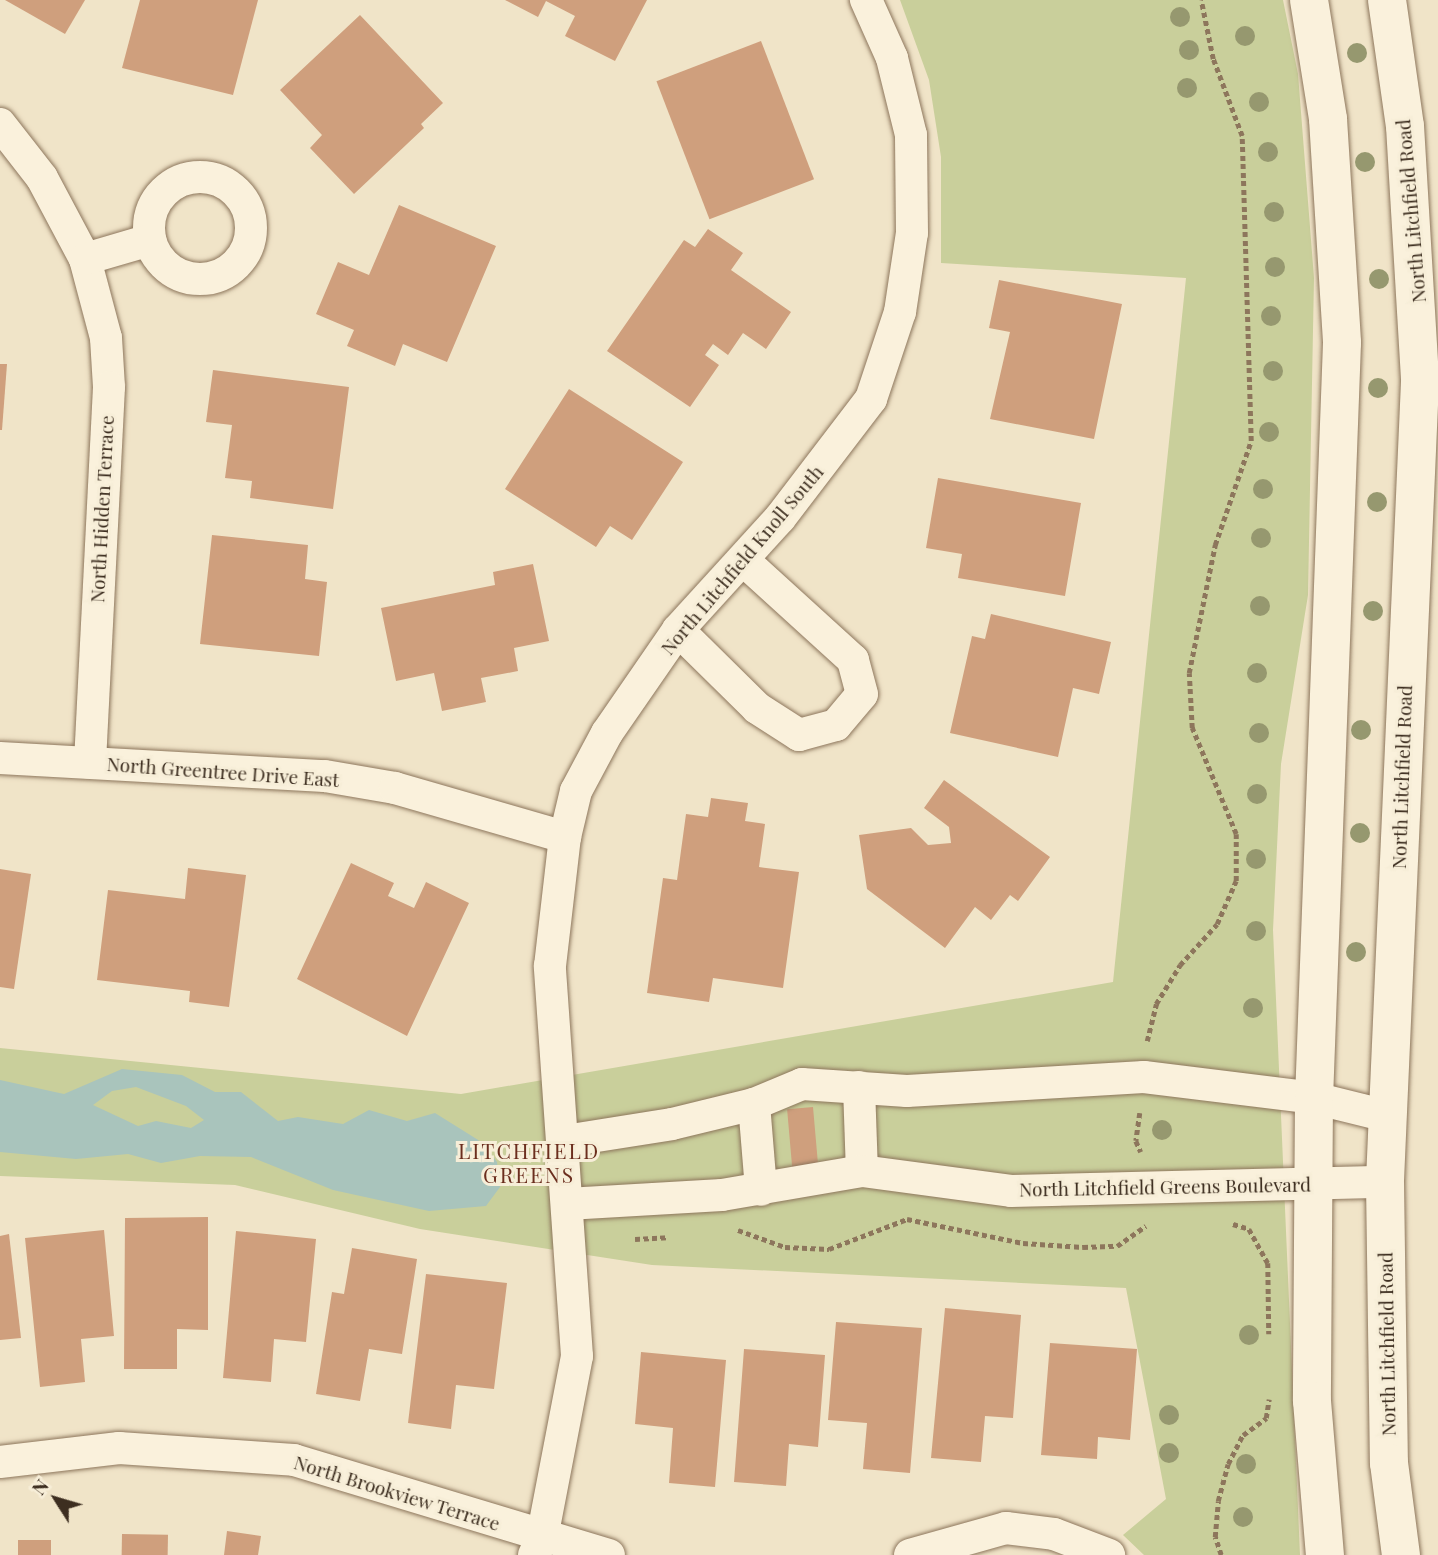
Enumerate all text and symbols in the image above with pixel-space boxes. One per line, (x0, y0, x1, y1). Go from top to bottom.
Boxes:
street label: North Litchfield Road (1392, 118, 1430, 304)
street label: North Hidden Terrace (86, 414, 118, 604)
street label: North Litchfield Knoll South (656, 461, 828, 659)
street label: North Litchfield Road (1387, 685, 1417, 869)
street label: North Greentree Drive East (106, 753, 340, 791)
district label: LITCHFIELD GREENS (459, 1137, 599, 1187)
street label: North Litchfield Greens Boulevard (1019, 1173, 1311, 1201)
street label: North Litchfield Road (1374, 1252, 1400, 1436)
street label: North Brookview Terrace (291, 1451, 503, 1535)
north arrow (21, 1464, 91, 1534)
text: N (25, 1473, 54, 1500)

